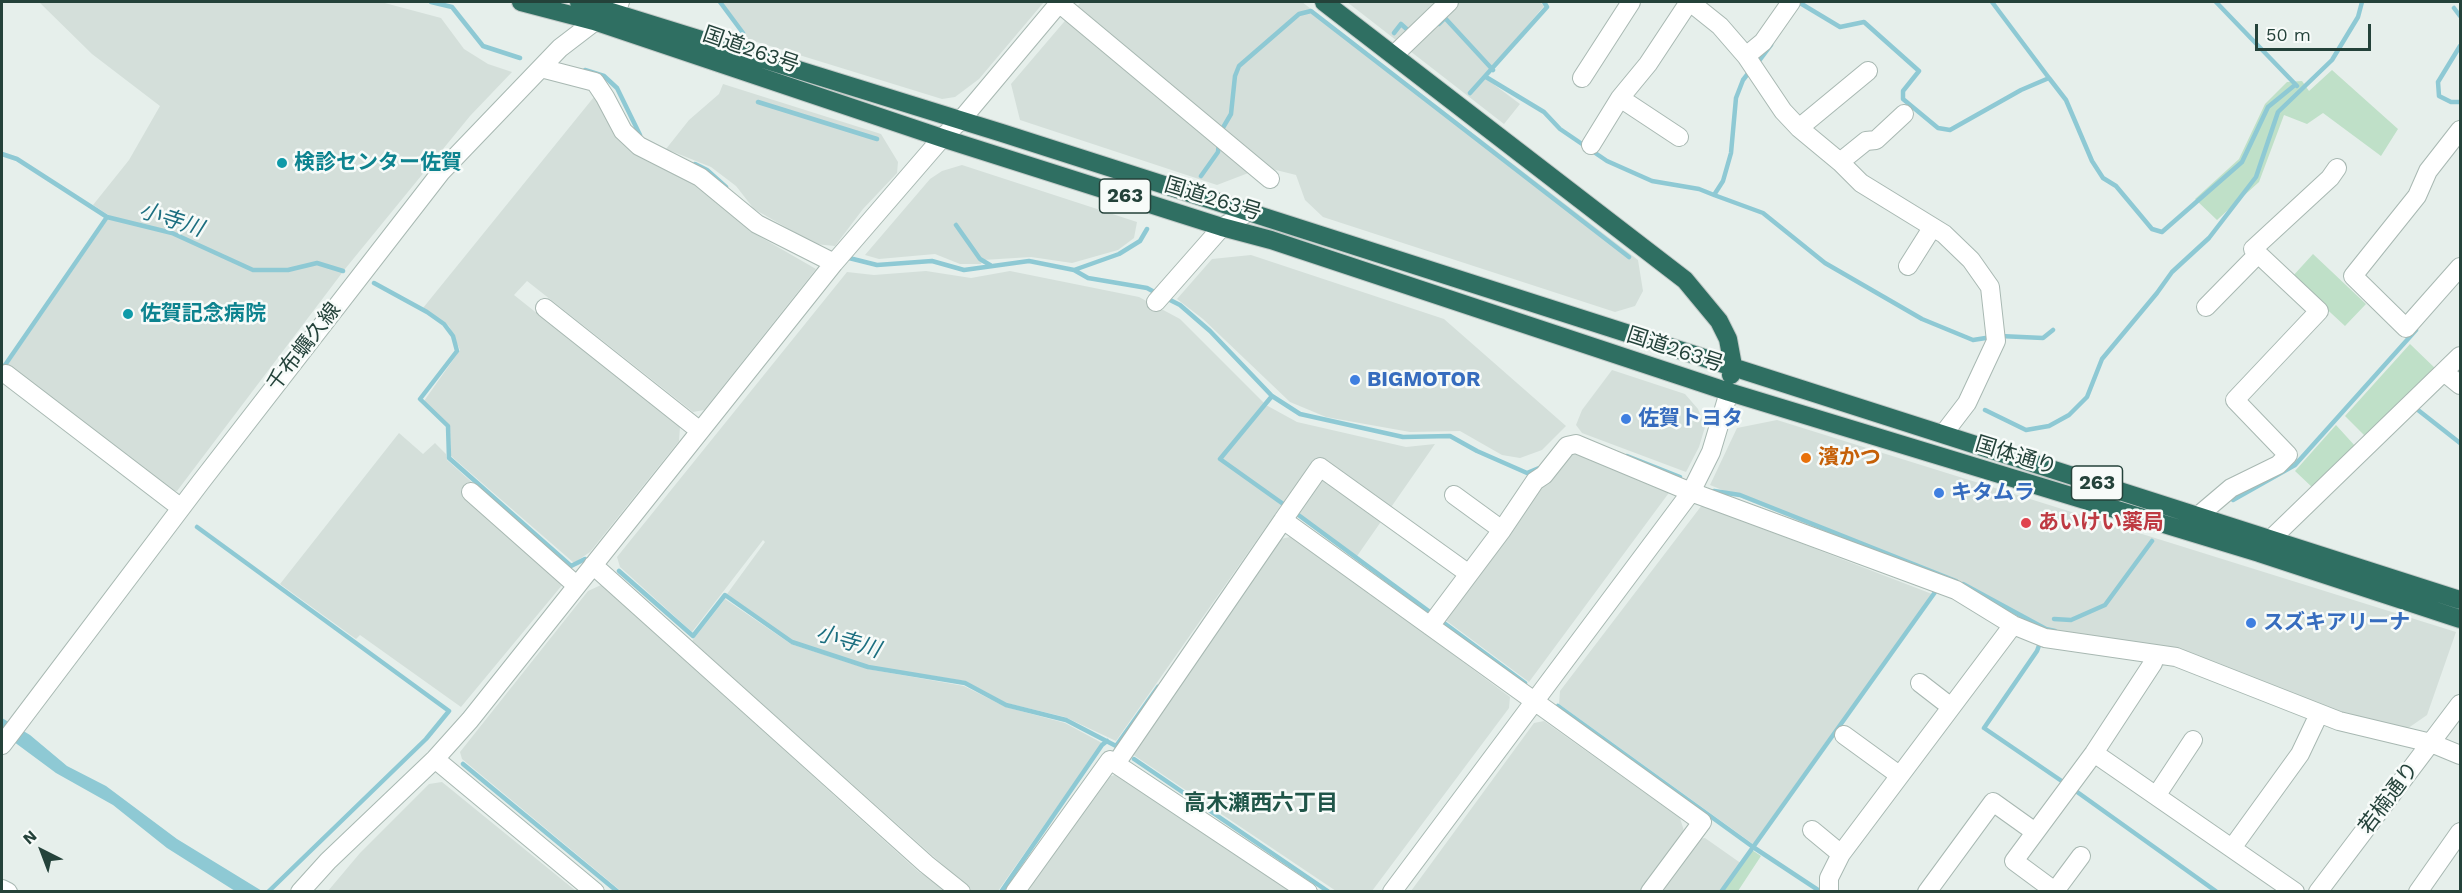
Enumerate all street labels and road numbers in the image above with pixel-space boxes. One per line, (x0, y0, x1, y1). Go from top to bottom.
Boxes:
street label: 国道263号 (700, 22, 802, 78)
street label: 国道263号 (1161, 172, 1265, 226)
road number: 263 (1100, 179, 1150, 213)
street label: 千布蠣久線 (262, 298, 346, 396)
street label: 国道263号 (1623, 323, 1727, 377)
street label: 国体通り (1972, 432, 2060, 480)
road number: 263 (2072, 466, 2122, 500)
street label: 若楠通り (2354, 757, 2424, 839)

